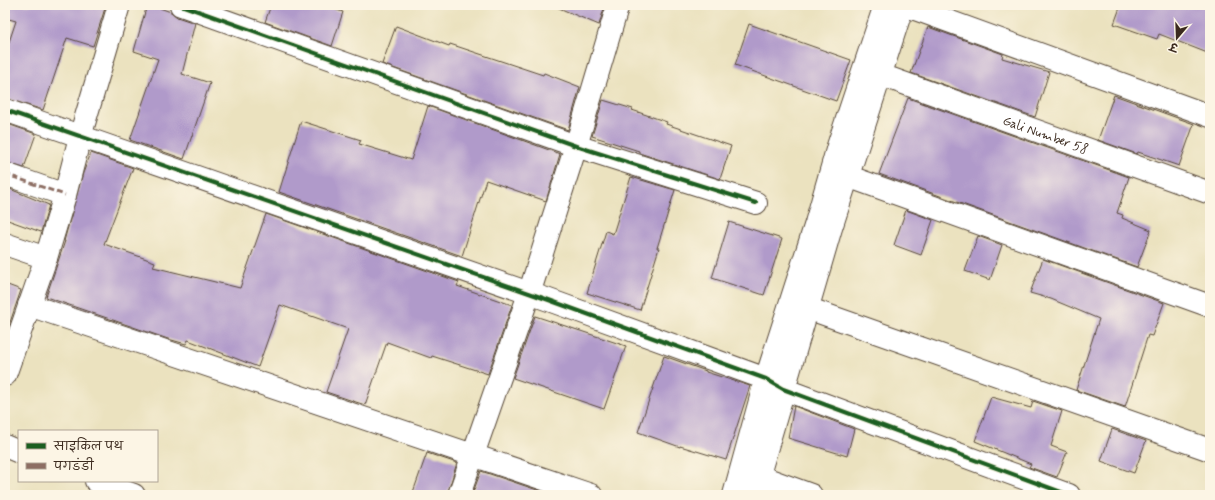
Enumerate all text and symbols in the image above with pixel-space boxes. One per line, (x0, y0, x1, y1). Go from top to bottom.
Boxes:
north arrow (1157, 18, 1197, 58)
text: उ (1167, 38, 1181, 55)
street label: Gali Number 58 (1000, 112, 1090, 159)
legend (18, 430, 158, 482)
text: साइकिल पथ (53, 437, 124, 455)
text: पगडंडी (53, 457, 95, 475)

